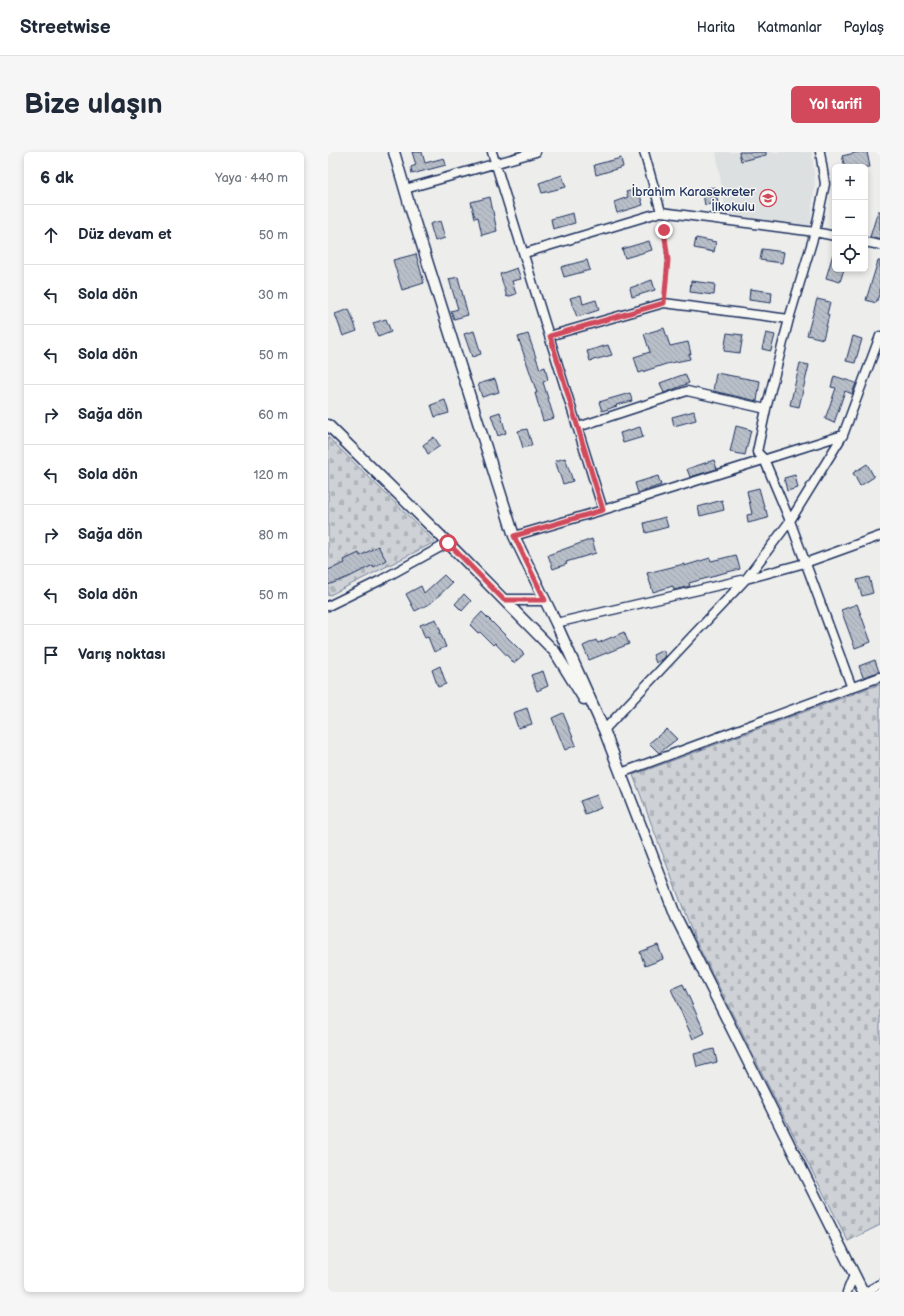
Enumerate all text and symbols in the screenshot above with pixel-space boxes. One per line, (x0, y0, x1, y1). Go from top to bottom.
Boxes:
text: Streetwise (20, 16, 111, 39)
text: Harita (697, 19, 735, 36)
text: Katmanlar (757, 19, 822, 36)
text: Paylaş (844, 19, 884, 36)
button: Yol tarifi (791, 86, 880, 123)
text: Bize ulaşın (24, 88, 163, 121)
map controls (832, 164, 868, 272)
button: + (832, 164, 868, 200)
text: 6 dk (40, 168, 74, 188)
text: Yaya · 440 m (215, 170, 288, 186)
place label: İbrahim Karasekreter İlkokulu (632, 184, 755, 215)
school or university icon: İbrahim Karasekreter İlkokulu (758, 188, 778, 208)
button: − (832, 200, 868, 236)
route end (655, 221, 673, 239)
icon: ahead (40, 224, 62, 246)
text: Düz devam et (78, 225, 172, 244)
text: 50 m (259, 227, 288, 243)
button: locate (832, 236, 868, 272)
icon: left (40, 284, 62, 306)
text: Sola dön (78, 285, 138, 304)
text: 30 m (258, 287, 288, 303)
icon: left (40, 344, 62, 366)
text: Sola dön (78, 345, 138, 364)
text: 50 m (259, 347, 288, 363)
icon: right (40, 404, 62, 426)
text: Sağa dön (78, 405, 143, 424)
text: 60 m (258, 407, 288, 423)
icon: left (40, 464, 62, 486)
text: Sola dön (78, 465, 138, 484)
text: 120 m (253, 467, 288, 483)
icon: right (40, 524, 62, 546)
text: Sağa dön (78, 525, 143, 544)
text: 80 m (259, 527, 288, 543)
route start (439, 534, 457, 552)
icon: left (40, 584, 62, 606)
text: Sola dön (78, 585, 138, 604)
text: 50 m (259, 587, 288, 603)
icon: arrive (40, 644, 62, 666)
text: Varış noktası (78, 645, 165, 664)

